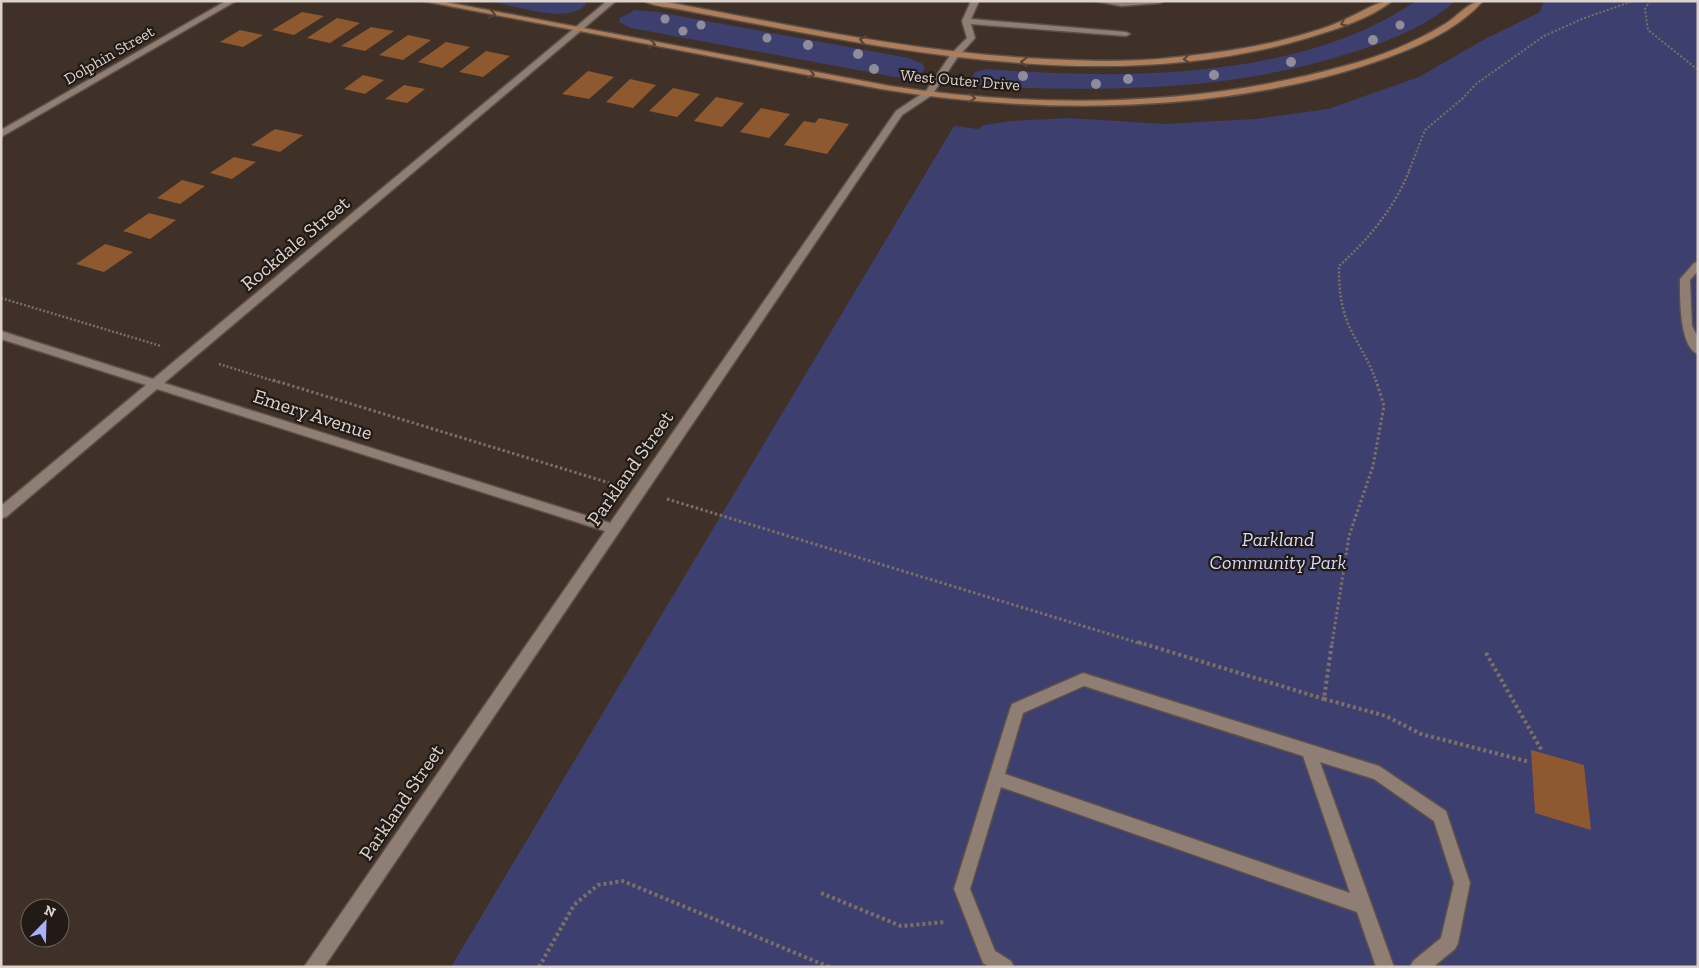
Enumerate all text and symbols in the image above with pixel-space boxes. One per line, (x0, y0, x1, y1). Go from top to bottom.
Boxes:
one-way arrow (488, 8, 496, 18)
one-way arrow (1341, 18, 1349, 28)
street label: Dolphin Street (61, 22, 158, 88)
one-way arrow (859, 35, 868, 46)
one-way arrow (647, 38, 656, 49)
one-way arrow (1182, 53, 1190, 64)
one-way arrow (1020, 56, 1028, 67)
street label: West Outer Drive (899, 65, 1021, 95)
one-way arrow (807, 68, 816, 79)
one-way arrow (968, 93, 976, 104)
street label: Rockdale Street (236, 190, 355, 295)
street label: Emery Avenue (250, 383, 376, 445)
street label: Parkland Street (582, 406, 679, 530)
park label: Parkland Community Park (1209, 527, 1347, 574)
street label: Parkland Street (353, 739, 449, 864)
north arrow (20, 898, 70, 948)
text: N (42, 902, 58, 922)

